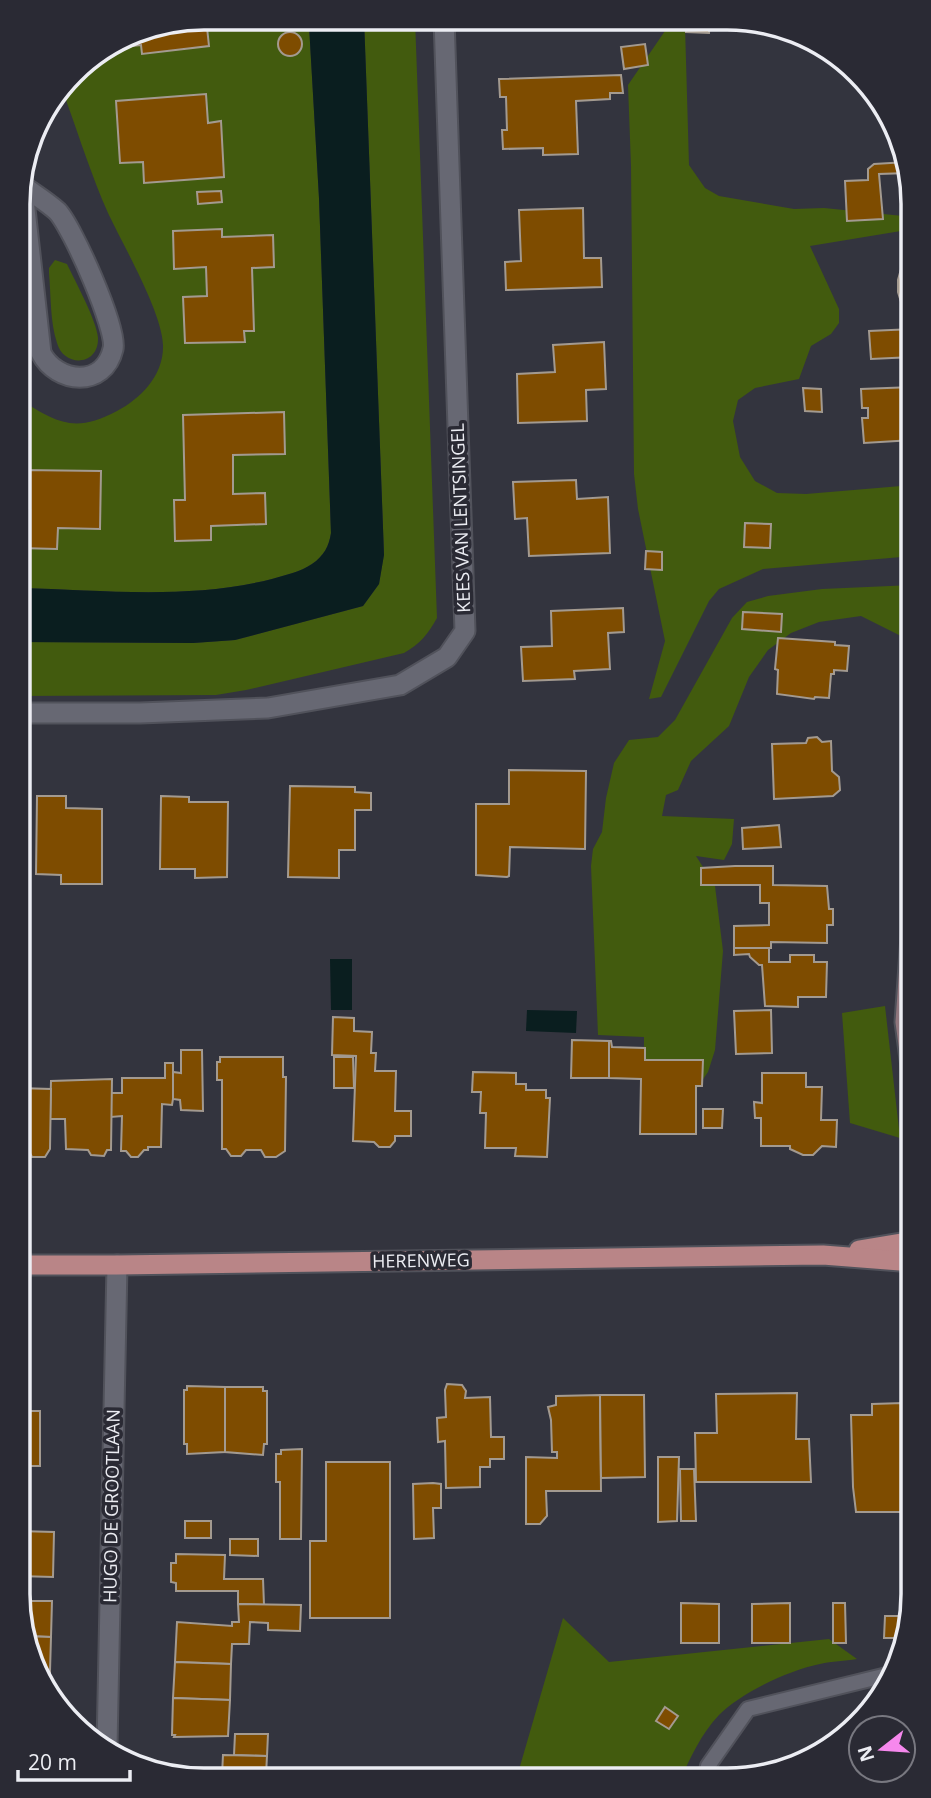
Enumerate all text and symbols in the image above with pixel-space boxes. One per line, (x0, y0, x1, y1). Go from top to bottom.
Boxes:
street label: KEES VAN LENTSINGEL (445, 423, 475, 613)
street label: HERENWEG (372, 1247, 470, 1273)
street label: HUGO DE GROOTLAAN (97, 1409, 125, 1603)
north arrow (847, 1714, 917, 1784)
scale bar (18, 1738, 130, 1782)
text: N (851, 1743, 880, 1765)
text: 20 m (28, 1748, 77, 1776)

